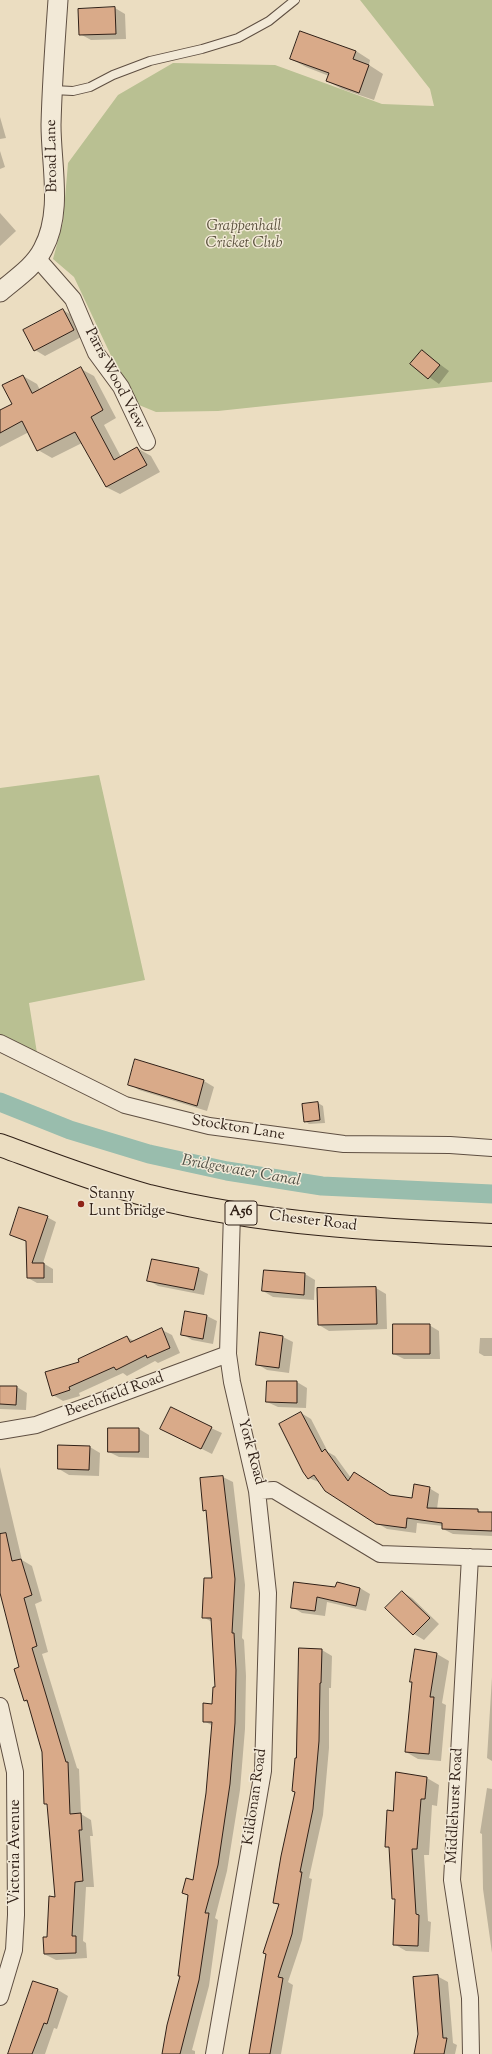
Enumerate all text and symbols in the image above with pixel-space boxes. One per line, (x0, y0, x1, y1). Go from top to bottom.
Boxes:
street label: Broad Lane (43, 119, 63, 193)
park label: Grappenhall Cricket Club (206, 218, 282, 253)
street label: Parrs Wood View (80, 325, 148, 433)
street label: Stockton Lane (190, 1113, 286, 1145)
water label: Bridgewater Canal (180, 1152, 302, 1192)
place label: Stanny Lunt Bridge (89, 1186, 166, 1221)
marker: Stanny Lunt Bridge (76, 1199, 86, 1209)
road number: A56 (225, 1201, 257, 1225)
street label: Chester Road (268, 1208, 358, 1236)
street label: Beechfield Road (63, 1370, 167, 1422)
street label: York Road (232, 1417, 268, 1487)
street label: Middlehurst Road (444, 1747, 468, 1865)
street label: Kildonan Road (240, 1748, 272, 1846)
street label: Victoria Avenue (7, 1799, 25, 1905)

